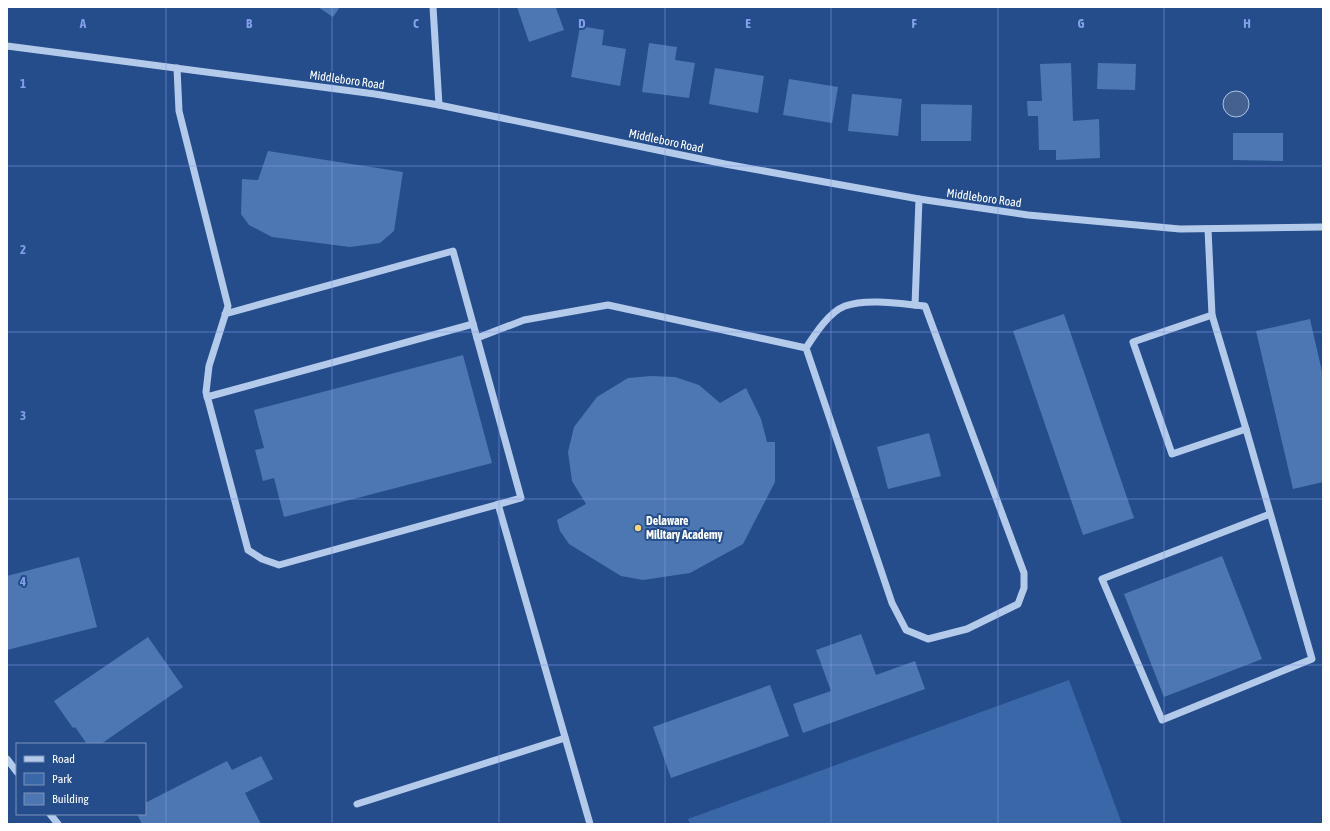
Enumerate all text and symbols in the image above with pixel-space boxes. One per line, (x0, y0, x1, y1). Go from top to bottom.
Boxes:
text: A (79, 16, 87, 31)
text: B (246, 16, 253, 31)
text: C (413, 16, 419, 31)
text: D (578, 16, 586, 31)
text: E (745, 16, 751, 31)
text: F (911, 16, 917, 31)
text: G (1078, 16, 1085, 31)
text: H (1243, 16, 1251, 31)
street label: Middleboro Road (309, 68, 385, 92)
text: 1 (20, 76, 26, 91)
street label: Middleboro Road (627, 126, 705, 156)
street label: Middleboro Road (946, 186, 1022, 210)
text: 2 (20, 242, 26, 257)
text: 3 (20, 408, 26, 423)
place label: Delaware Military Academy (646, 514, 723, 542)
marker: Delaware Military Academy (633, 523, 643, 533)
text: 4 (19, 574, 26, 589)
legend (16, 743, 146, 815)
text: Road (52, 752, 75, 766)
text: Park (52, 772, 73, 786)
text: Building (52, 792, 90, 806)

